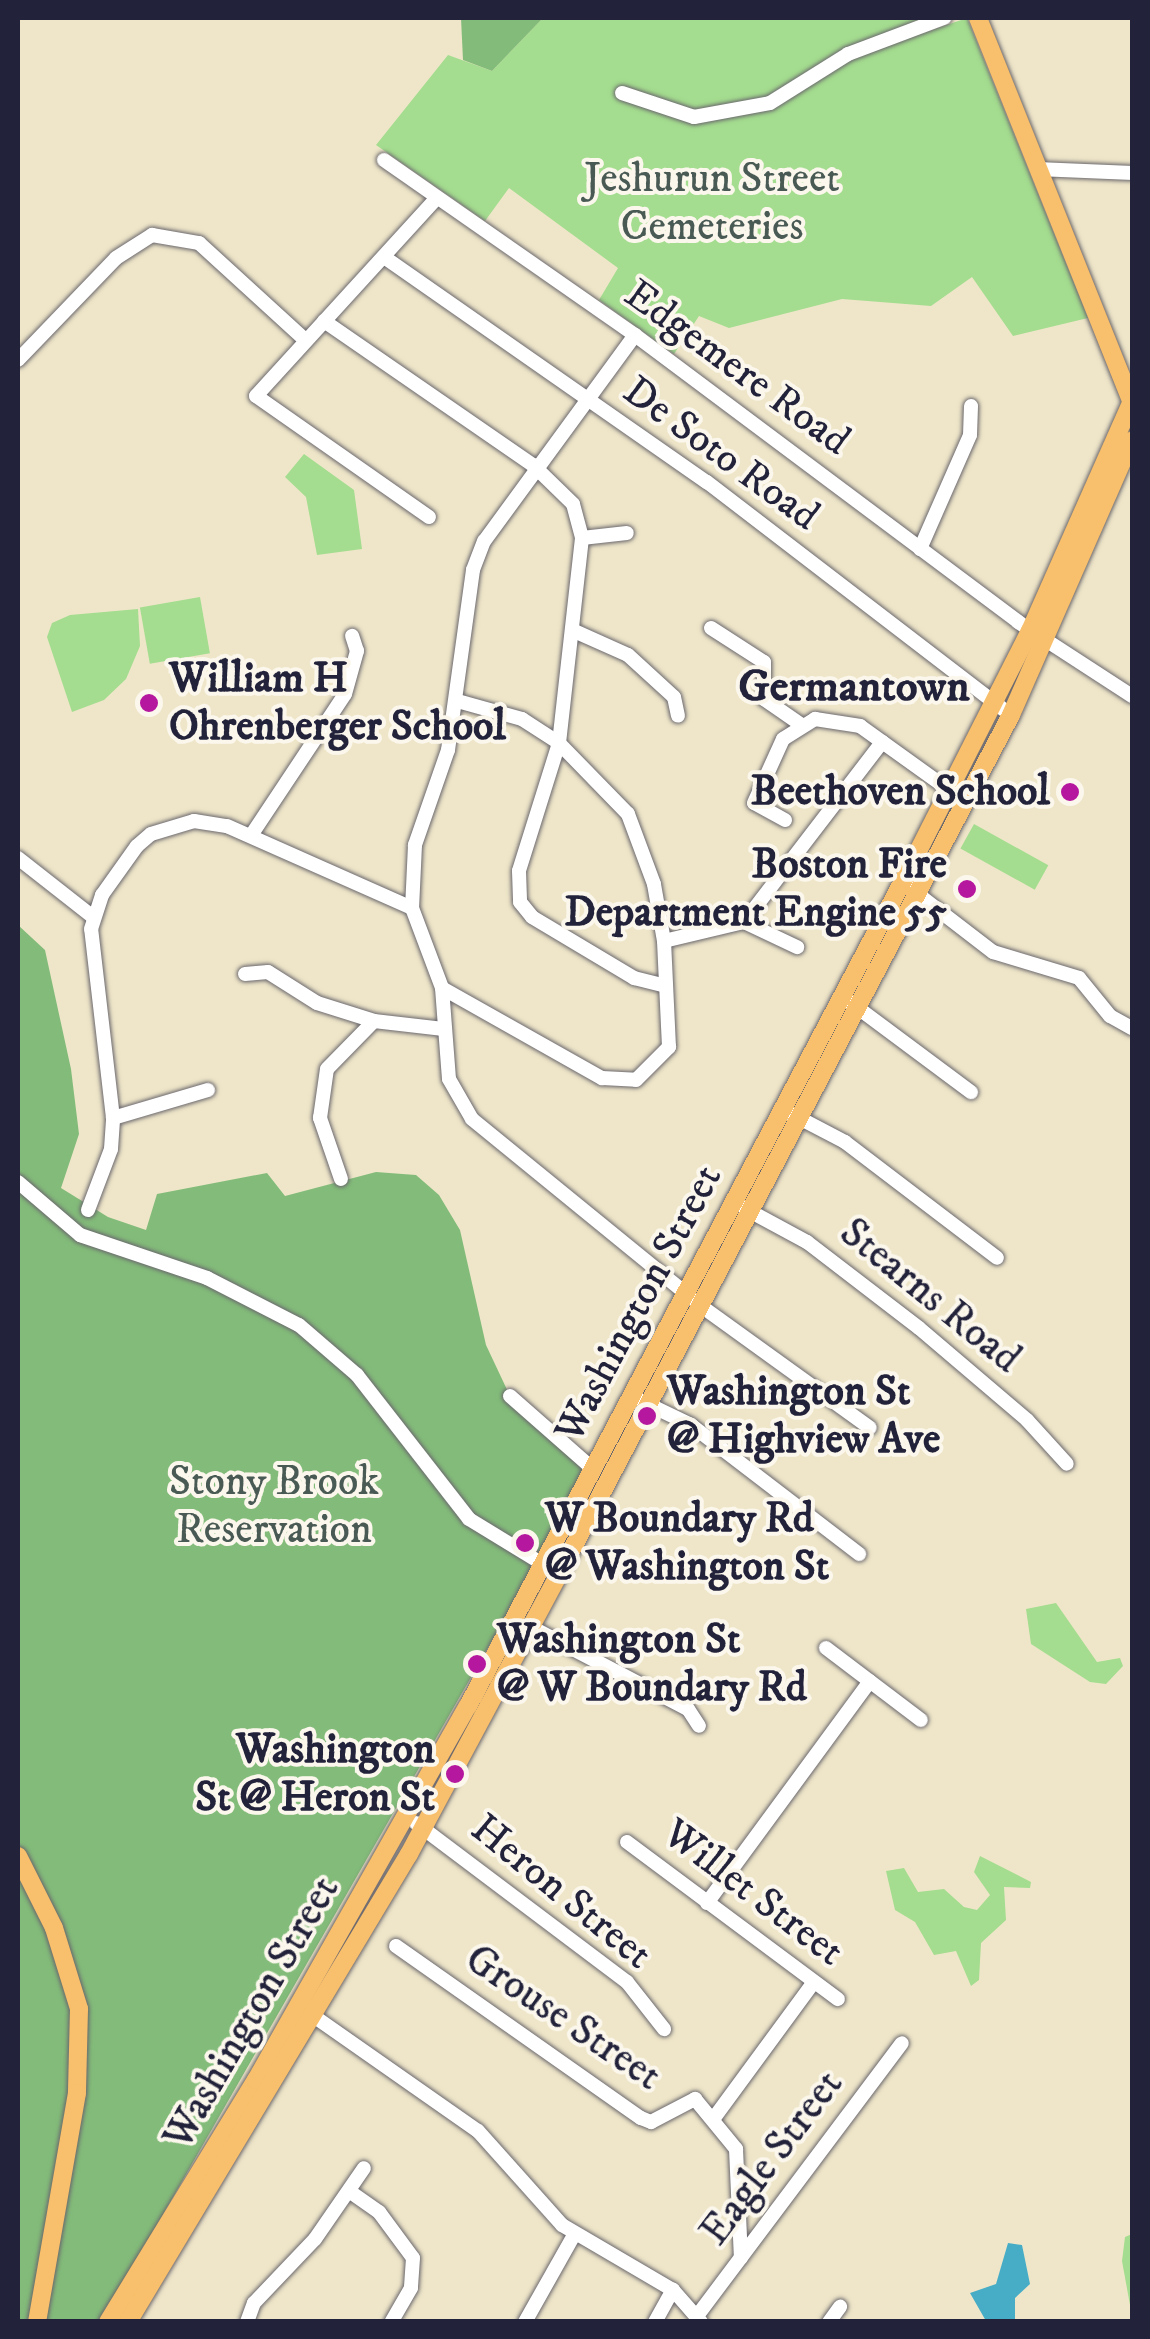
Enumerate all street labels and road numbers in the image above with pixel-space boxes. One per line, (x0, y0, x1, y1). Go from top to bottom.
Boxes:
street label: Edgemere Road (614, 269, 860, 467)
street label: De Soto Road (613, 366, 829, 542)
street label: Washington Street (545, 1157, 733, 1451)
street label: Stearns Road (829, 1208, 1031, 1384)
street label: Heron Street (460, 1804, 662, 1980)
street label: Willet Street (653, 1809, 853, 1977)
street label: Washington Street (153, 1867, 351, 2159)
street label: Grouse Street (455, 1934, 671, 2102)
street label: Eagle Street (690, 2060, 854, 2256)

